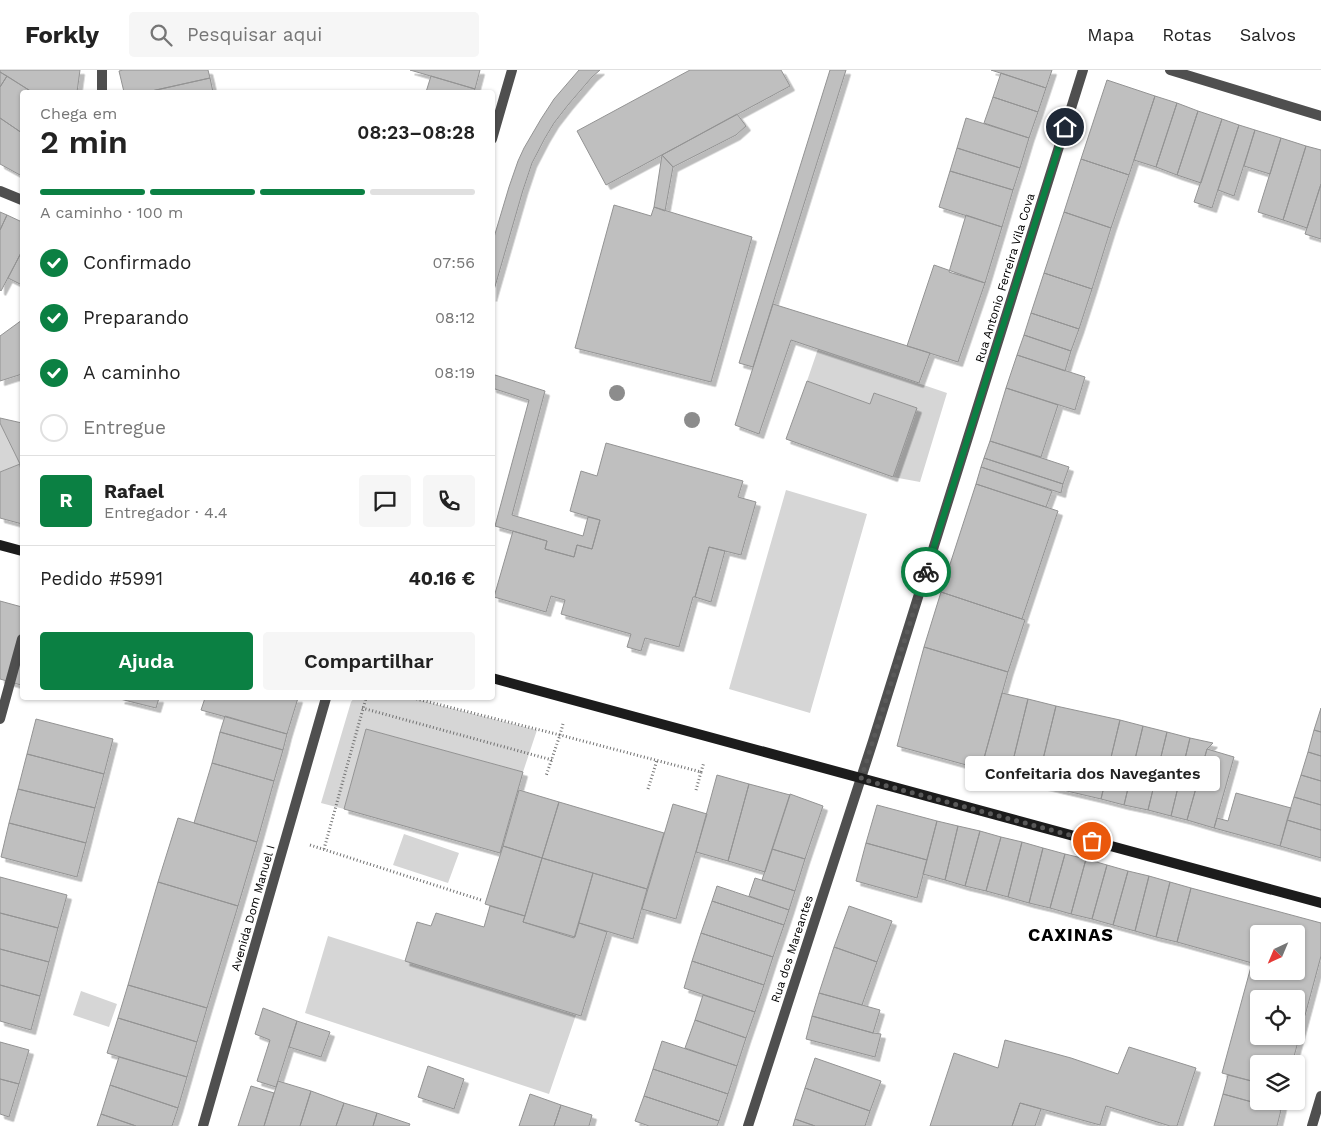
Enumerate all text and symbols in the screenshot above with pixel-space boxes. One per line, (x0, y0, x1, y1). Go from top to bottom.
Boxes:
search box (129, 12, 479, 57)
text: Forkly (25, 21, 99, 49)
icon: search (147, 21, 175, 49)
text: Pesquisar aqui (187, 23, 322, 46)
text: Mapa (1087, 24, 1134, 45)
text: Rotas (1162, 24, 1212, 45)
text: Salvos (1240, 24, 1296, 45)
text: Chega em (40, 104, 117, 123)
pin (1044, 106, 1086, 148)
icon: home (1051, 113, 1079, 141)
text: 08:23–08:28 (357, 121, 475, 144)
text: 2 min (40, 123, 128, 161)
street label: Rua Antonio Ferreira Vila Cova (972, 191, 1038, 364)
text: A caminho · 100 m (40, 203, 183, 222)
icon: check (40, 249, 68, 277)
text: Confirmado (83, 251, 192, 274)
text: 07:56 (433, 253, 475, 272)
icon: check (40, 304, 68, 332)
text: Preparando (83, 306, 189, 329)
text: 08:12 (435, 308, 475, 327)
icon: check (40, 359, 68, 387)
text: A caminho (83, 361, 181, 384)
text: 08:19 (434, 363, 475, 382)
text: Entregue (83, 416, 166, 439)
button: chat (359, 475, 411, 527)
button: phone (423, 475, 475, 527)
text: Rafael (104, 480, 164, 503)
text: R (59, 489, 73, 512)
text: Entregador · 4.4 (104, 503, 228, 522)
courier (901, 547, 951, 597)
icon: bike (912, 558, 940, 586)
text: Pedido #5991 (40, 567, 163, 590)
text: 40.16 € (408, 567, 475, 590)
button: Ajuda (40, 632, 253, 690)
button: Compartilhar (263, 632, 475, 690)
callout: Confeitaria dos Navegantes (964, 756, 1220, 791)
text: Confeitaria dos Navegantes (985, 764, 1200, 783)
pin (1071, 820, 1113, 862)
icon: bag (1078, 827, 1106, 855)
street label: Avenida Dom Manuel I (228, 843, 278, 973)
street label: Rua dos Mareantes (768, 894, 816, 1004)
district label: CAXINAS (1028, 924, 1114, 945)
north arrow (1250, 925, 1305, 980)
map controls (1250, 925, 1305, 1110)
button: locate (1250, 990, 1305, 1045)
button: layers (1250, 1055, 1305, 1110)

